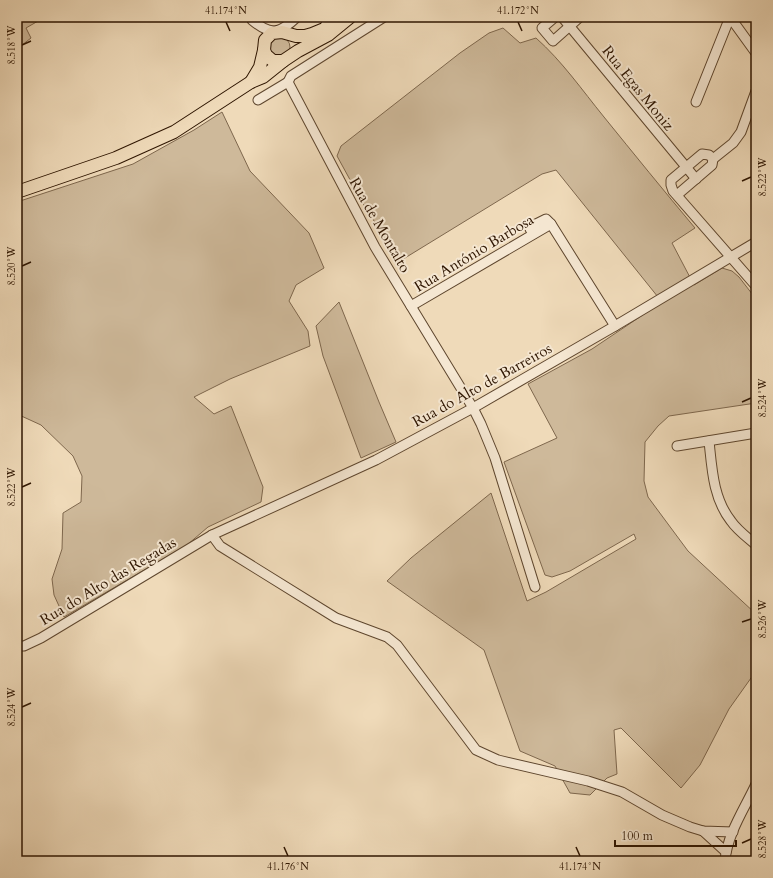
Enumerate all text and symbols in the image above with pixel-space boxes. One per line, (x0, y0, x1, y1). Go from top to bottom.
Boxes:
text: 41.174°N (205, 4, 247, 18)
text: 41.172°N (497, 4, 539, 18)
text: 8.518°W (5, 24, 19, 65)
street label: Rua Egas Moniz (597, 41, 679, 135)
text: 8.522°W (756, 156, 770, 197)
street label: Rua de Montalto (345, 174, 415, 276)
street label: Rua António Barbosa (411, 209, 538, 297)
text: 8.520°W (5, 245, 19, 286)
street label: Rua do Alto de Barreiros (409, 338, 555, 432)
text: 8.524°W (756, 377, 770, 418)
text: 8.522°W (5, 466, 19, 507)
street label: Rua do Alto das Regadas (36, 532, 180, 630)
text: 8.526°W (756, 598, 770, 639)
text: 8.524°W (5, 686, 19, 727)
text: 8.528°W (756, 818, 770, 859)
scale bar (615, 822, 736, 848)
text: 100 m (621, 828, 654, 844)
text: 41.176°N (267, 860, 309, 874)
text: 41.174°N (559, 860, 601, 874)

